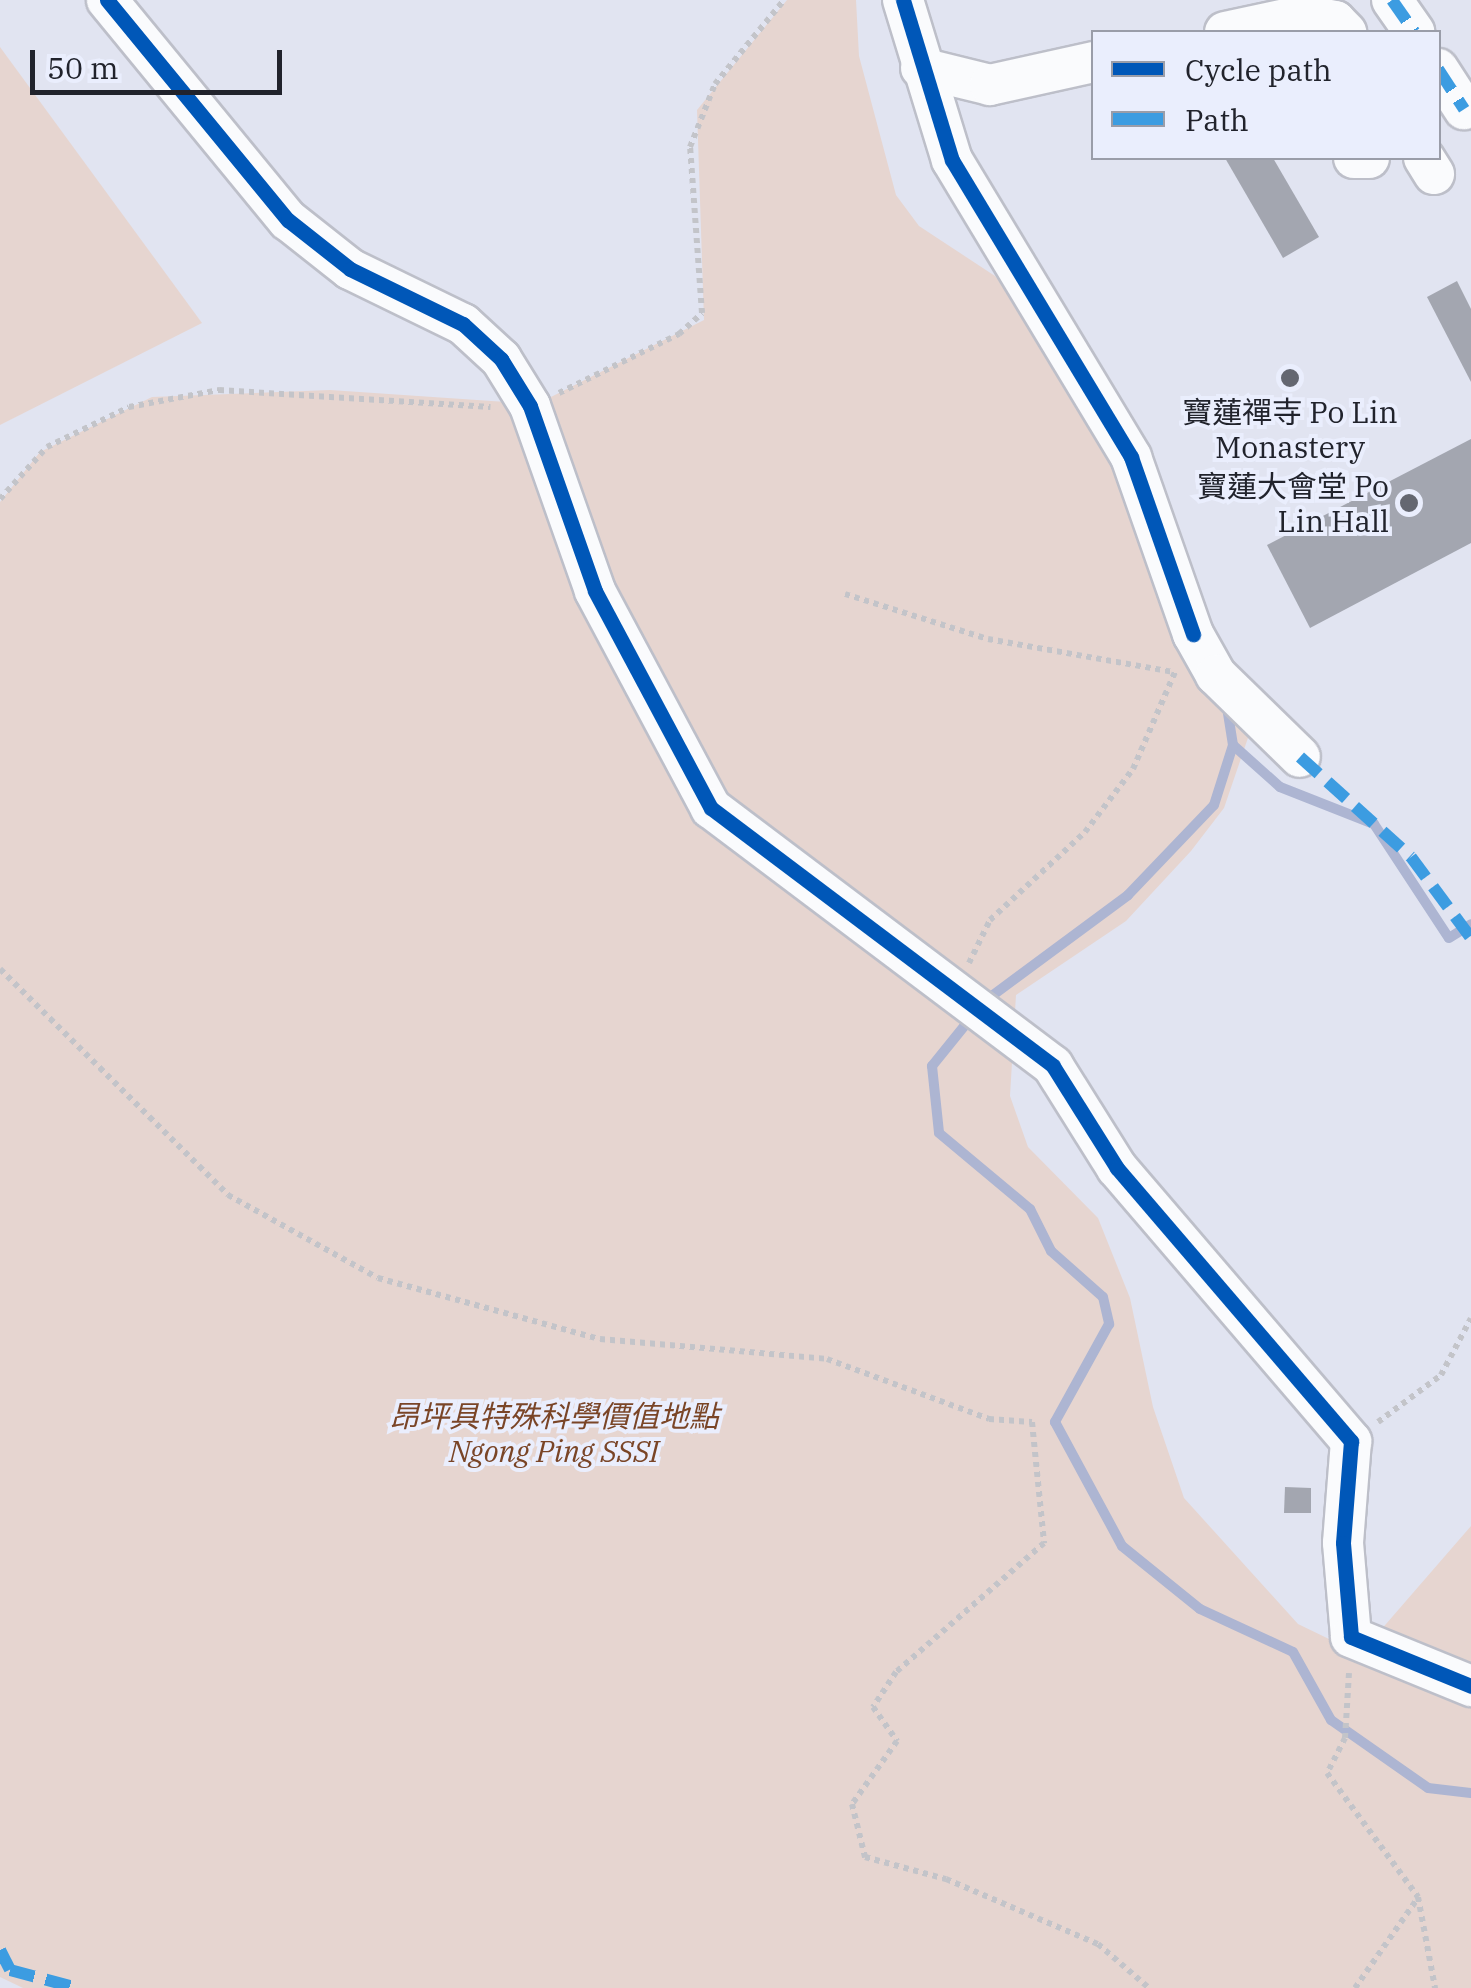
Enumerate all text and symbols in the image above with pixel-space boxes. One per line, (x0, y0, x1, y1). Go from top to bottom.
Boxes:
scale bar (35, 30, 288, 92)
legend (1091, 30, 1441, 160)
text: 50 m (47, 48, 119, 87)
text: Cycle path (1185, 50, 1332, 89)
text: Path (1185, 100, 1249, 139)
marker: 寶蓮禪寺 Po Lin Monastery (1279, 367, 1301, 389)
place label: 寶蓮禪寺 Po Lin Monastery (1182, 394, 1398, 464)
place label: 寶蓮大會堂 Po Lin Hall (1197, 468, 1389, 538)
marker: 寶蓮大會堂 Po Lin Hall (1398, 492, 1420, 514)
park label: 昂坪具特殊科學價值地點 Ngong Ping SSSI (389, 1398, 719, 1468)

